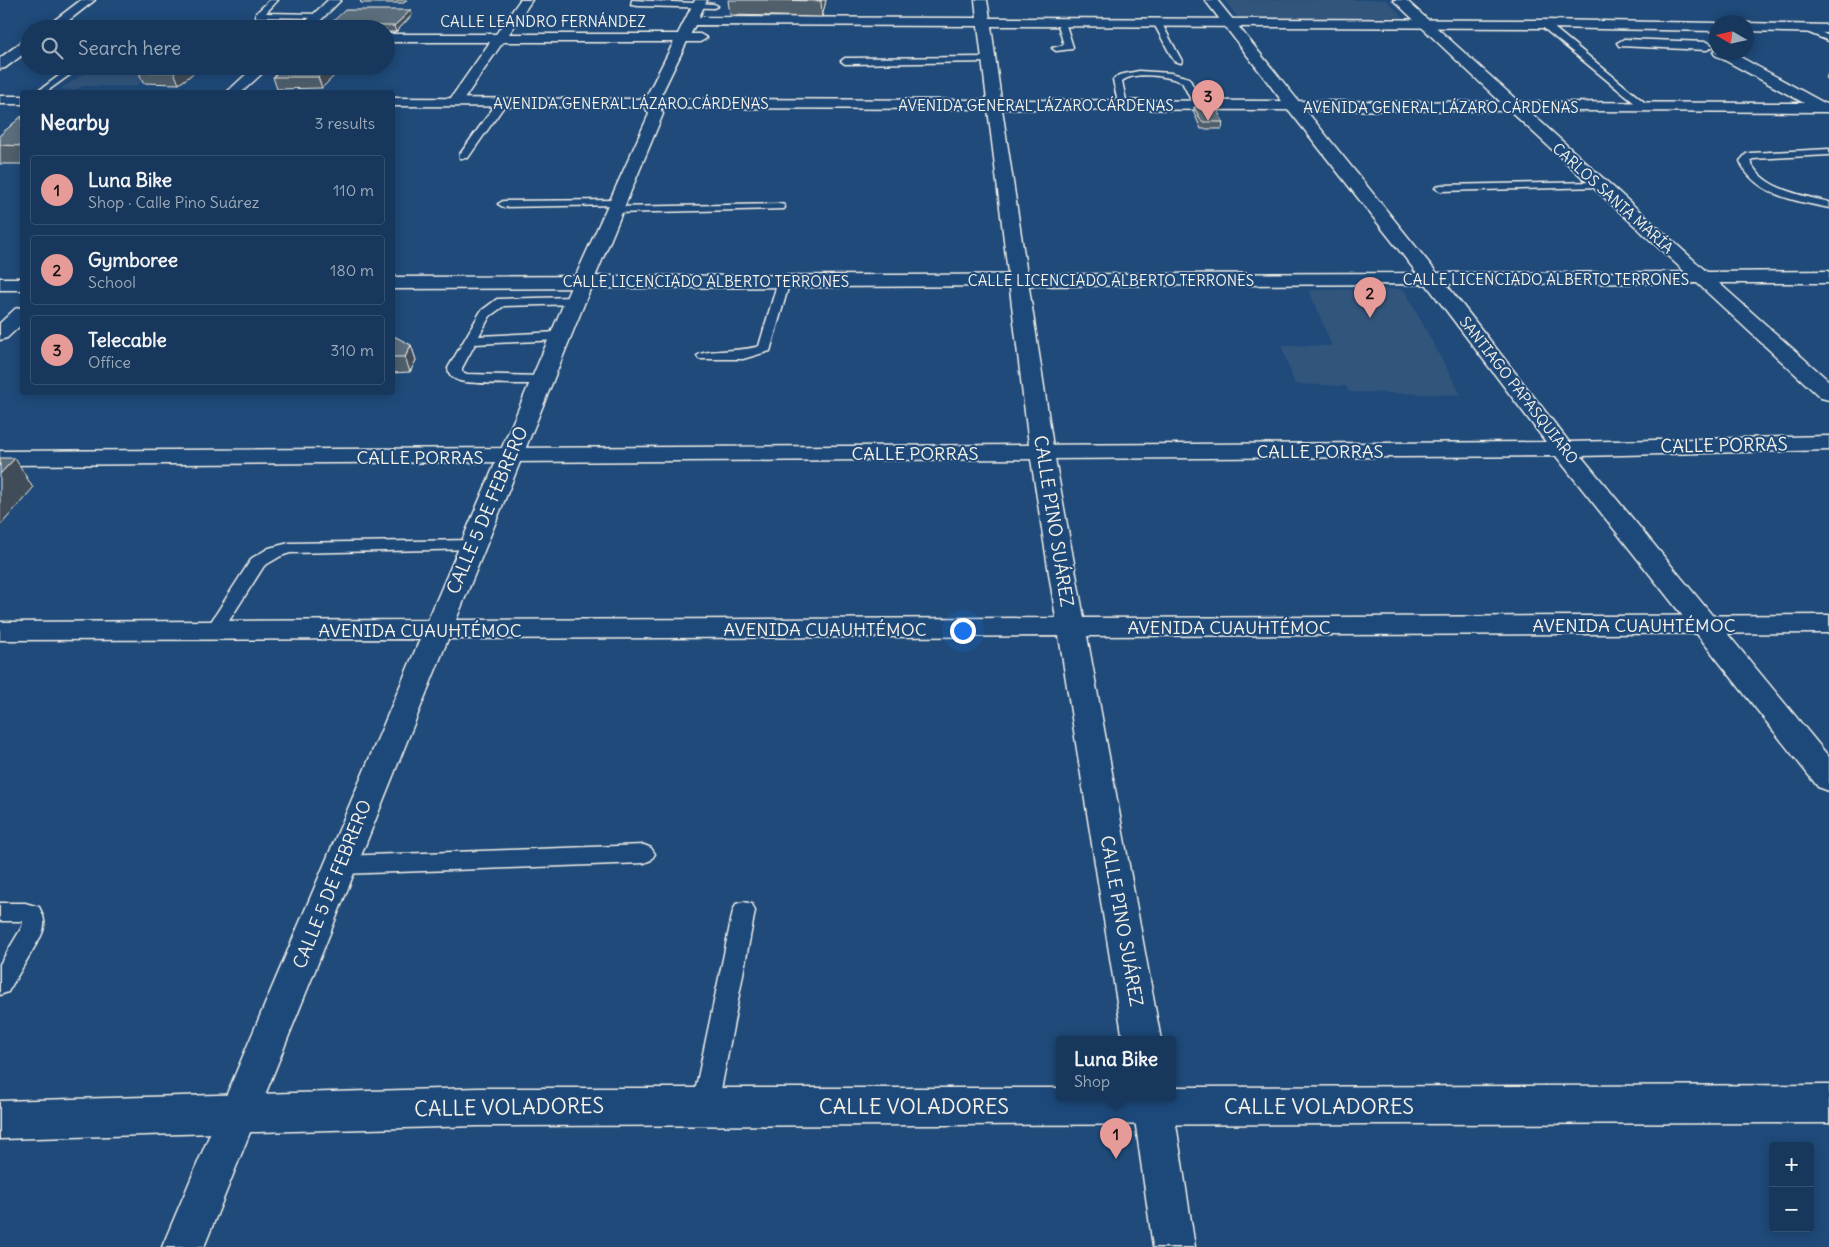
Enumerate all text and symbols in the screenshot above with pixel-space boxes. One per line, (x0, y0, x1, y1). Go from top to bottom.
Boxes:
street label: CALLE LEANDRO FERNÁNDEZ (440, 12, 646, 31)
north arrow (1709, 15, 1754, 60)
search box (20, 20, 395, 75)
icon: search (38, 34, 66, 62)
text: Search here (78, 36, 181, 60)
pin: 3 (1192, 80, 1224, 121)
street label: AVENIDA GENERAL LÁZARO CÁRDENAS (493, 94, 769, 113)
street label: AVENIDA GENERAL LÁZARO CÁRDENAS (898, 96, 1174, 115)
street label: AVENIDA GENERAL LÁZARO CÁRDENAS (1303, 98, 1579, 117)
text: Nearby (40, 109, 110, 136)
text: 3 results (315, 113, 375, 133)
street label: CARLOS SANTA MARÍA (1549, 139, 1678, 258)
text: Luna Bike (88, 168, 172, 192)
text: 1 (54, 180, 60, 200)
text: 110 m (333, 180, 374, 200)
text: Shop · Calle Pino Suárez (88, 192, 259, 212)
text: Gymboree (88, 248, 178, 272)
text: 2 (53, 260, 61, 280)
text: 180 m (330, 260, 374, 280)
street label: CALLE LICENCIADO ALBERTO TERRONES (1403, 270, 1689, 289)
street label: CALLE LICENCIADO ALBERTO TERRONES (968, 271, 1254, 290)
text: School (88, 272, 136, 292)
street label: CALLE LICENCIADO ALBERTO TERRONES (563, 272, 849, 291)
pin: 2 (1354, 277, 1386, 318)
street label: SANTIAGO PAPASQUIARO (1456, 312, 1582, 468)
text: Telecable (88, 328, 167, 352)
text: 3 (52, 340, 62, 360)
text: 310 m (330, 340, 374, 360)
text: Office (88, 352, 131, 372)
street label: CALLE 5 DE FEBRERO (441, 423, 533, 597)
street label: CALLE PORRAS (1660, 432, 1788, 458)
street label: CALLE PINO SUÁREZ (1029, 434, 1079, 608)
street label: CALLE PORRAS (1256, 440, 1384, 463)
street label: CALLE PORRAS (851, 442, 979, 465)
street label: CALLE PORRAS (356, 446, 484, 469)
street label: AVENIDA CUAUHTÉMOC (1532, 614, 1736, 637)
street label: AVENIDA CUAUHTÉMOC (1127, 616, 1331, 639)
street label: AVENIDA CUAUHTÉMOC (723, 618, 927, 641)
your location (950, 618, 976, 644)
street label: AVENIDA CUAUHTÉMOC (318, 619, 522, 642)
street label: CALLE 5 DE FEBRERO (288, 796, 376, 972)
street label: CALLE PINO SUÁREZ (1096, 834, 1148, 1008)
popup (1056, 1036, 1176, 1101)
text: Luna Bike (1074, 1047, 1158, 1071)
text: Shop (1074, 1071, 1110, 1091)
street label: CALLE VOLADORES (414, 1092, 604, 1122)
street label: CALLE VOLADORES (819, 1093, 1009, 1120)
street label: CALLE VOLADORES (1224, 1093, 1414, 1120)
pin: 1 (1100, 1118, 1132, 1159)
map controls (1769, 1142, 1814, 1232)
button: + (1769, 1142, 1814, 1187)
button: − (1769, 1187, 1814, 1232)

